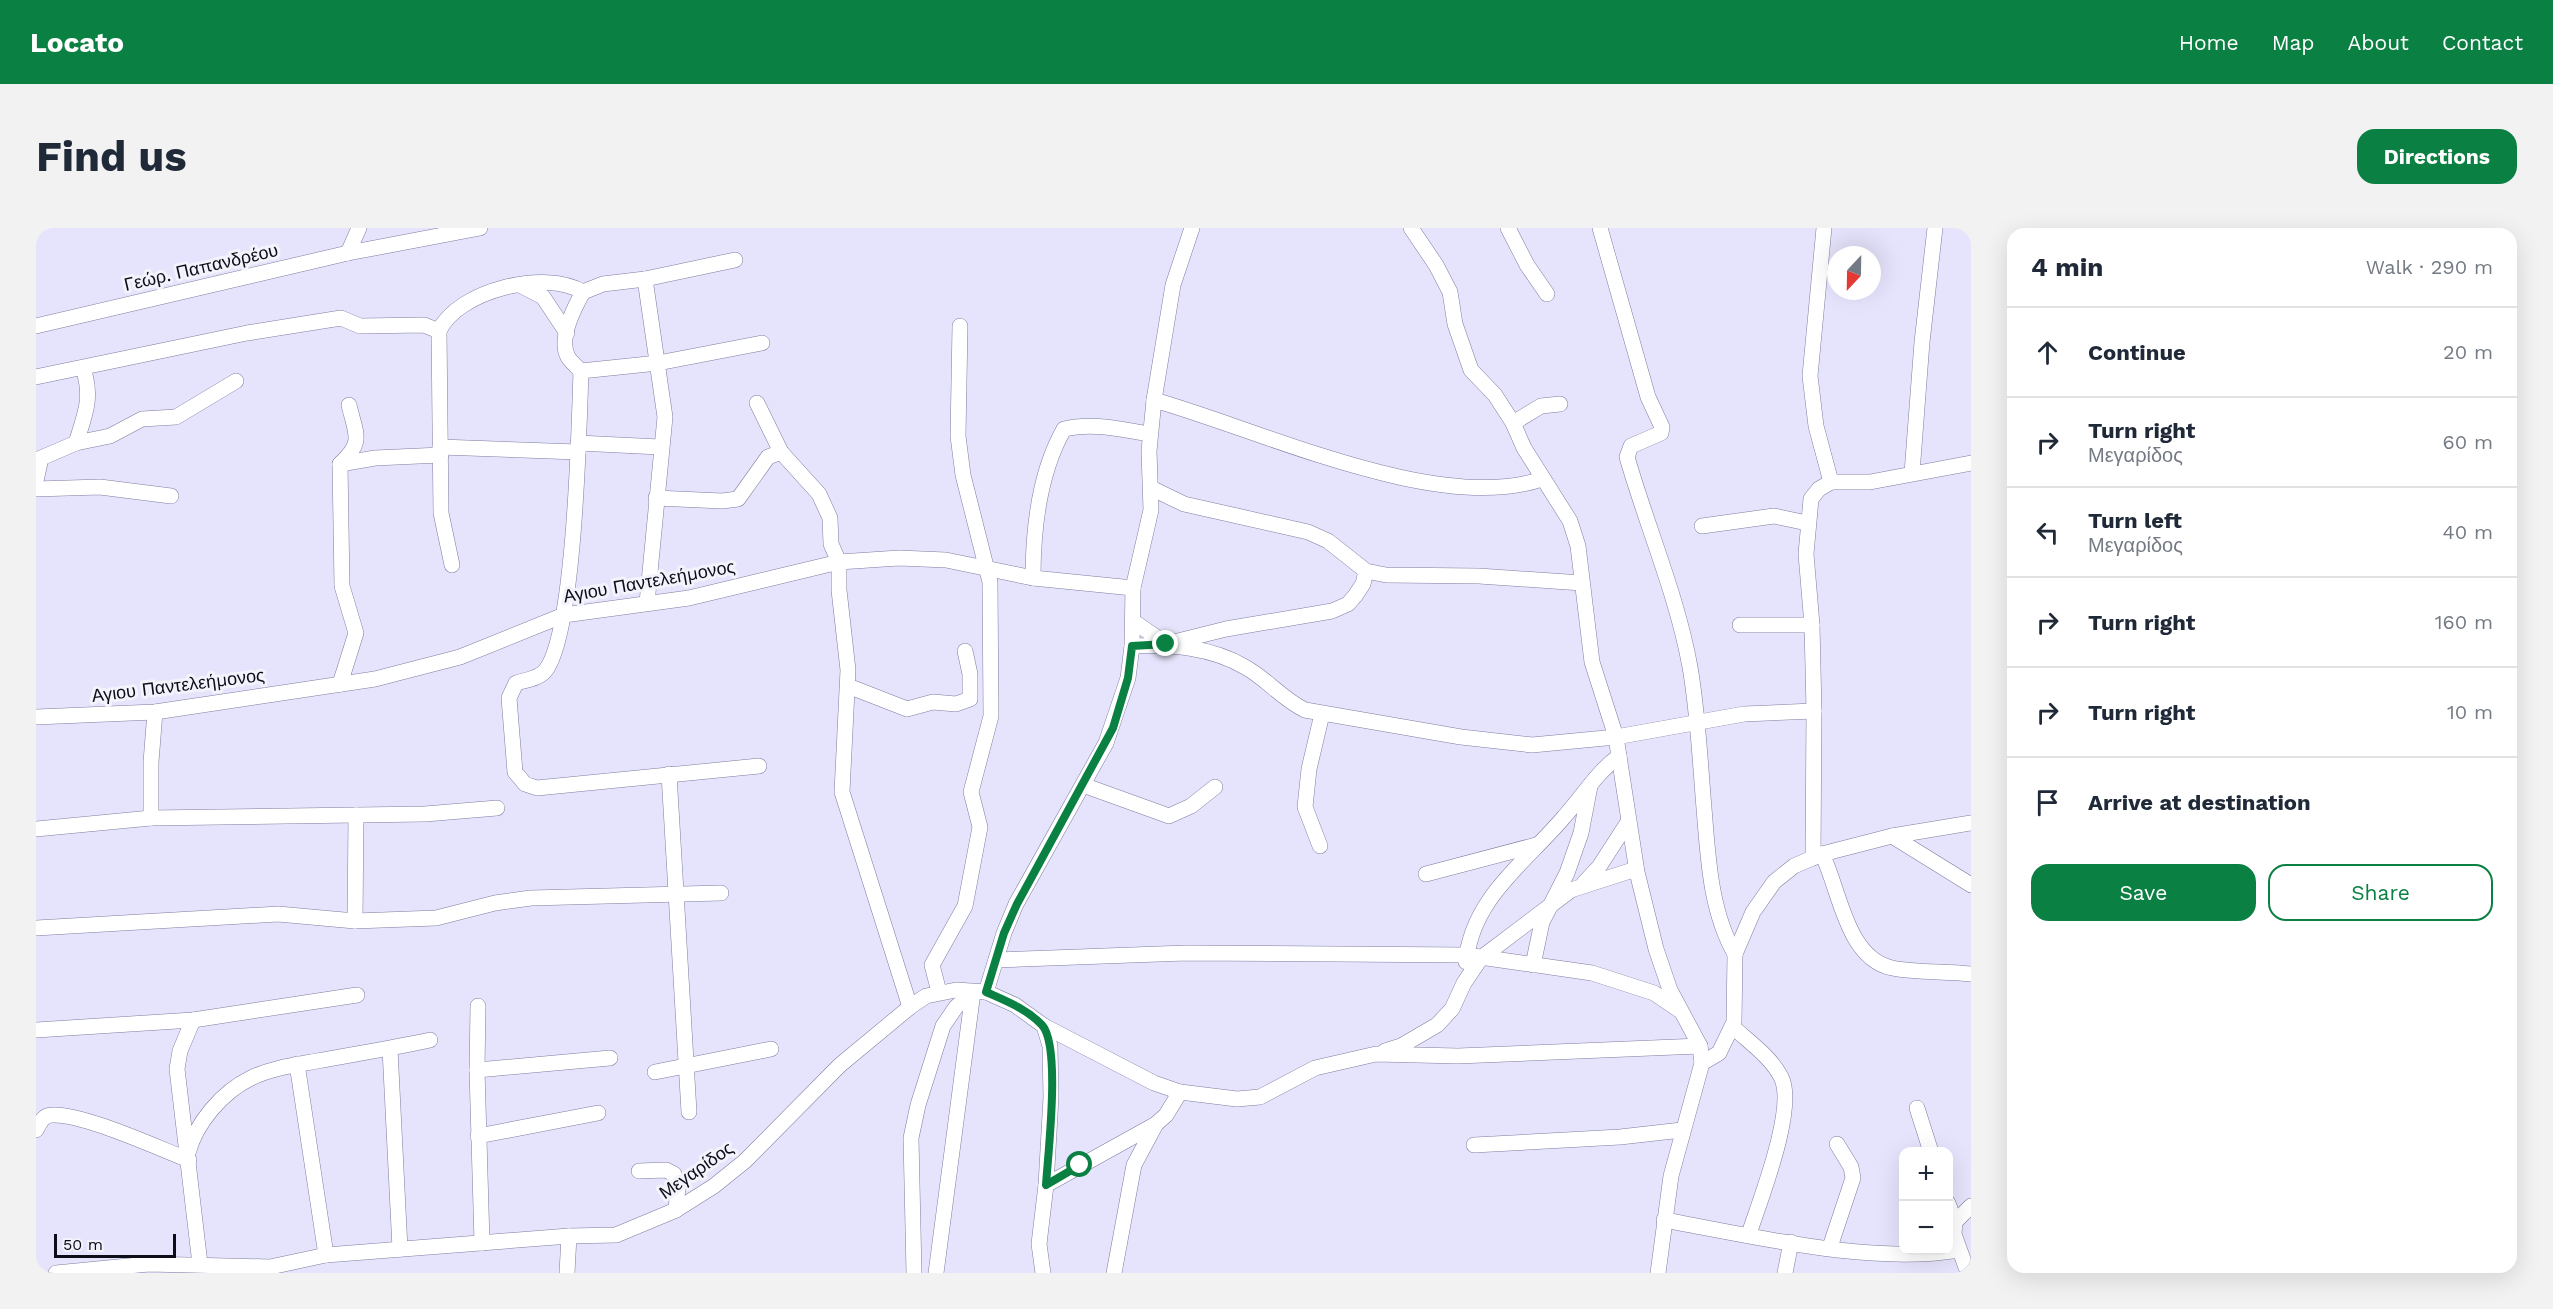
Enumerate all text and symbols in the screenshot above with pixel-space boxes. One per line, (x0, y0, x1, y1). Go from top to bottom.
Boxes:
text: Locato (30, 26, 124, 59)
text: Home (2179, 30, 2239, 55)
text: Map (2272, 30, 2315, 55)
text: About (2348, 30, 2409, 55)
text: Contact (2442, 30, 2523, 55)
button: Directions (2357, 129, 2517, 184)
text: Find us (36, 132, 187, 181)
street label: Γεώρ. Παπανδρέου (122, 239, 280, 295)
north arrow (1827, 246, 1881, 300)
text: 4 min (2031, 252, 2103, 282)
text: Walk · 290 m (2366, 255, 2493, 279)
icon: ahead (2031, 336, 2064, 369)
text: Continue (2088, 340, 2186, 365)
text: 20 m (2443, 340, 2493, 364)
text: Turn right (2088, 418, 2195, 443)
icon: right (2031, 426, 2064, 459)
text: 60 m (2443, 430, 2493, 454)
text: Μεγαρίδος (2088, 443, 2183, 467)
text: Turn left (2088, 508, 2182, 533)
icon: left (2031, 516, 2064, 549)
text: 40 m (2442, 520, 2493, 544)
text: Μεγαρίδος (2088, 533, 2183, 557)
street label: Αγιου Παντελεήμονος (561, 555, 737, 606)
icon: right (2031, 606, 2064, 639)
text: Turn right (2088, 610, 2195, 635)
text: 160 m (2435, 610, 2493, 634)
route end (1152, 630, 1178, 656)
street label: Αγιου Παντελεήμονος (90, 664, 266, 706)
icon: right (2031, 696, 2064, 729)
text: Turn right (2088, 700, 2195, 725)
text: 10 m (2447, 700, 2493, 724)
icon: arrive (2031, 786, 2064, 819)
text: Arrive at destination (2088, 790, 2311, 815)
button: Save (2031, 864, 2256, 921)
button: Share (2268, 864, 2493, 921)
street label: Μεγαρίδος (655, 1137, 737, 1203)
map controls (1899, 1147, 1953, 1255)
button: + (1899, 1147, 1953, 1201)
route start (1066, 1151, 1092, 1177)
button: − (1899, 1201, 1953, 1255)
scale bar (54, 1231, 176, 1258)
text: 50 m (63, 1235, 103, 1254)

